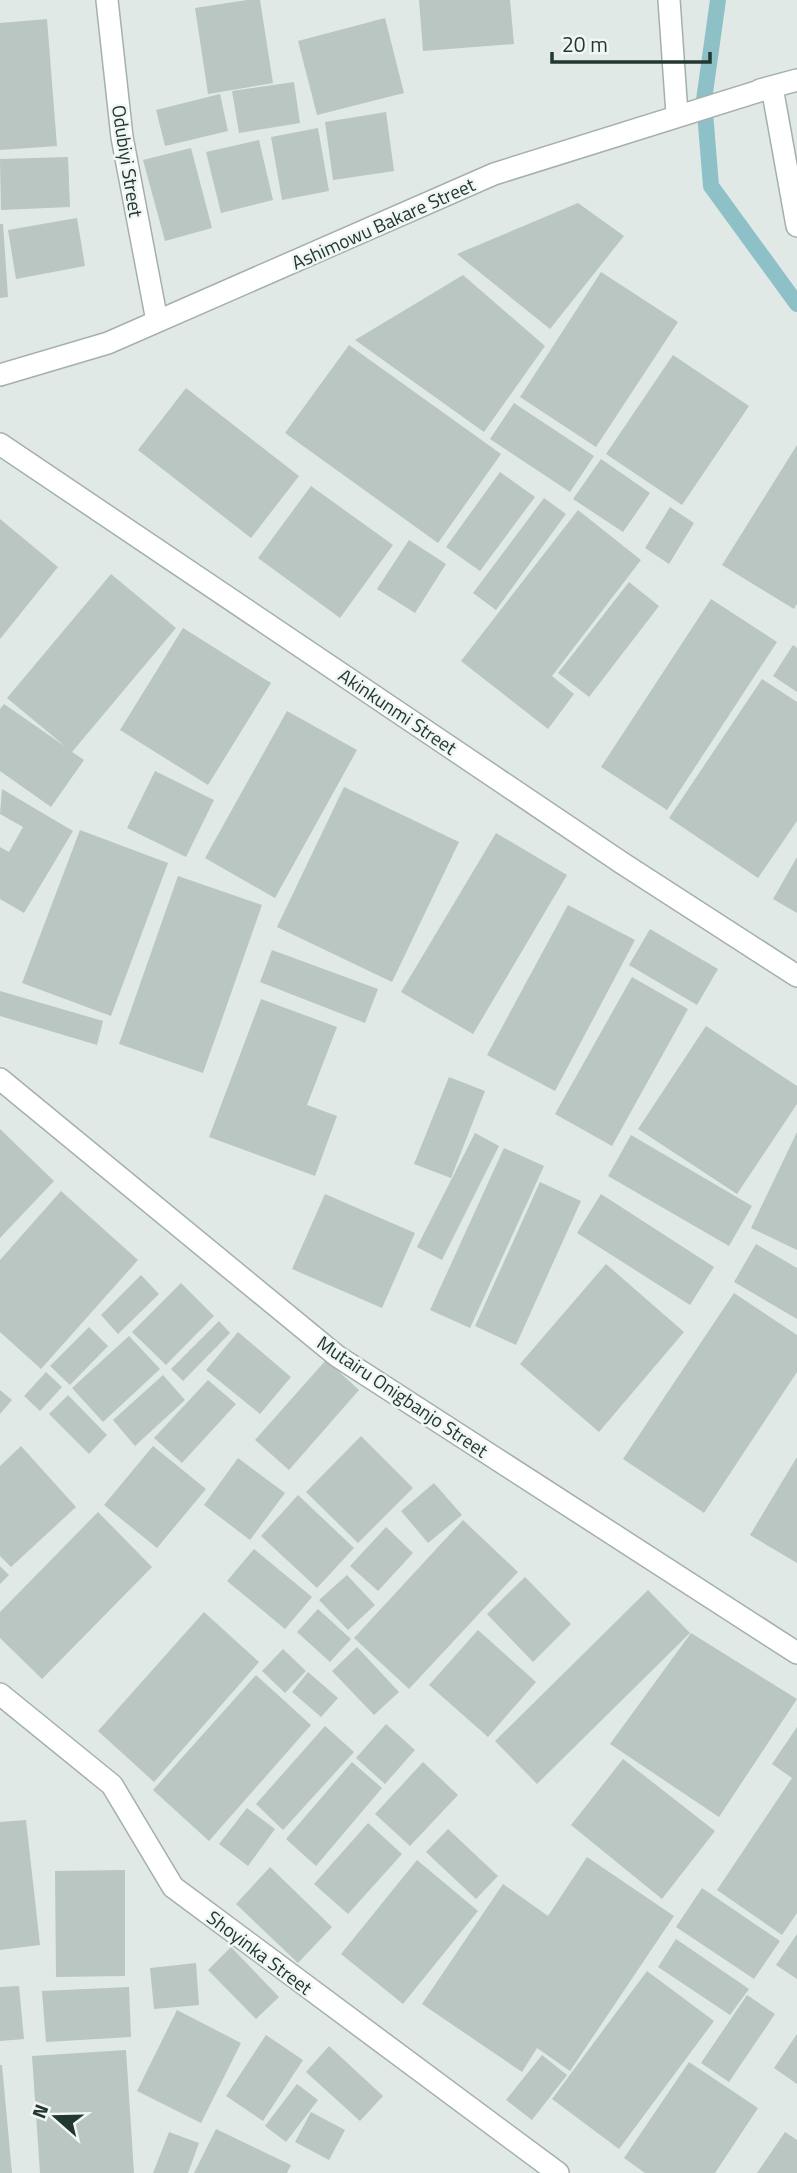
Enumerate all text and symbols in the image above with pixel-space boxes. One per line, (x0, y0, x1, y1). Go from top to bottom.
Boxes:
scale bar (552, 21, 710, 65)
text: 20 m (562, 28, 608, 60)
street label: Odubiyi Street (105, 103, 151, 220)
street label: Ashimowu Bakare Street (287, 169, 480, 277)
street label: Akinkunmi Street (333, 661, 463, 762)
street label: Mutairu Onigbanjo Street (312, 1328, 495, 1464)
street label: Shoyinka Street (201, 1903, 319, 2002)
north arrow (21, 2082, 91, 2152)
text: N (24, 2100, 55, 2122)

